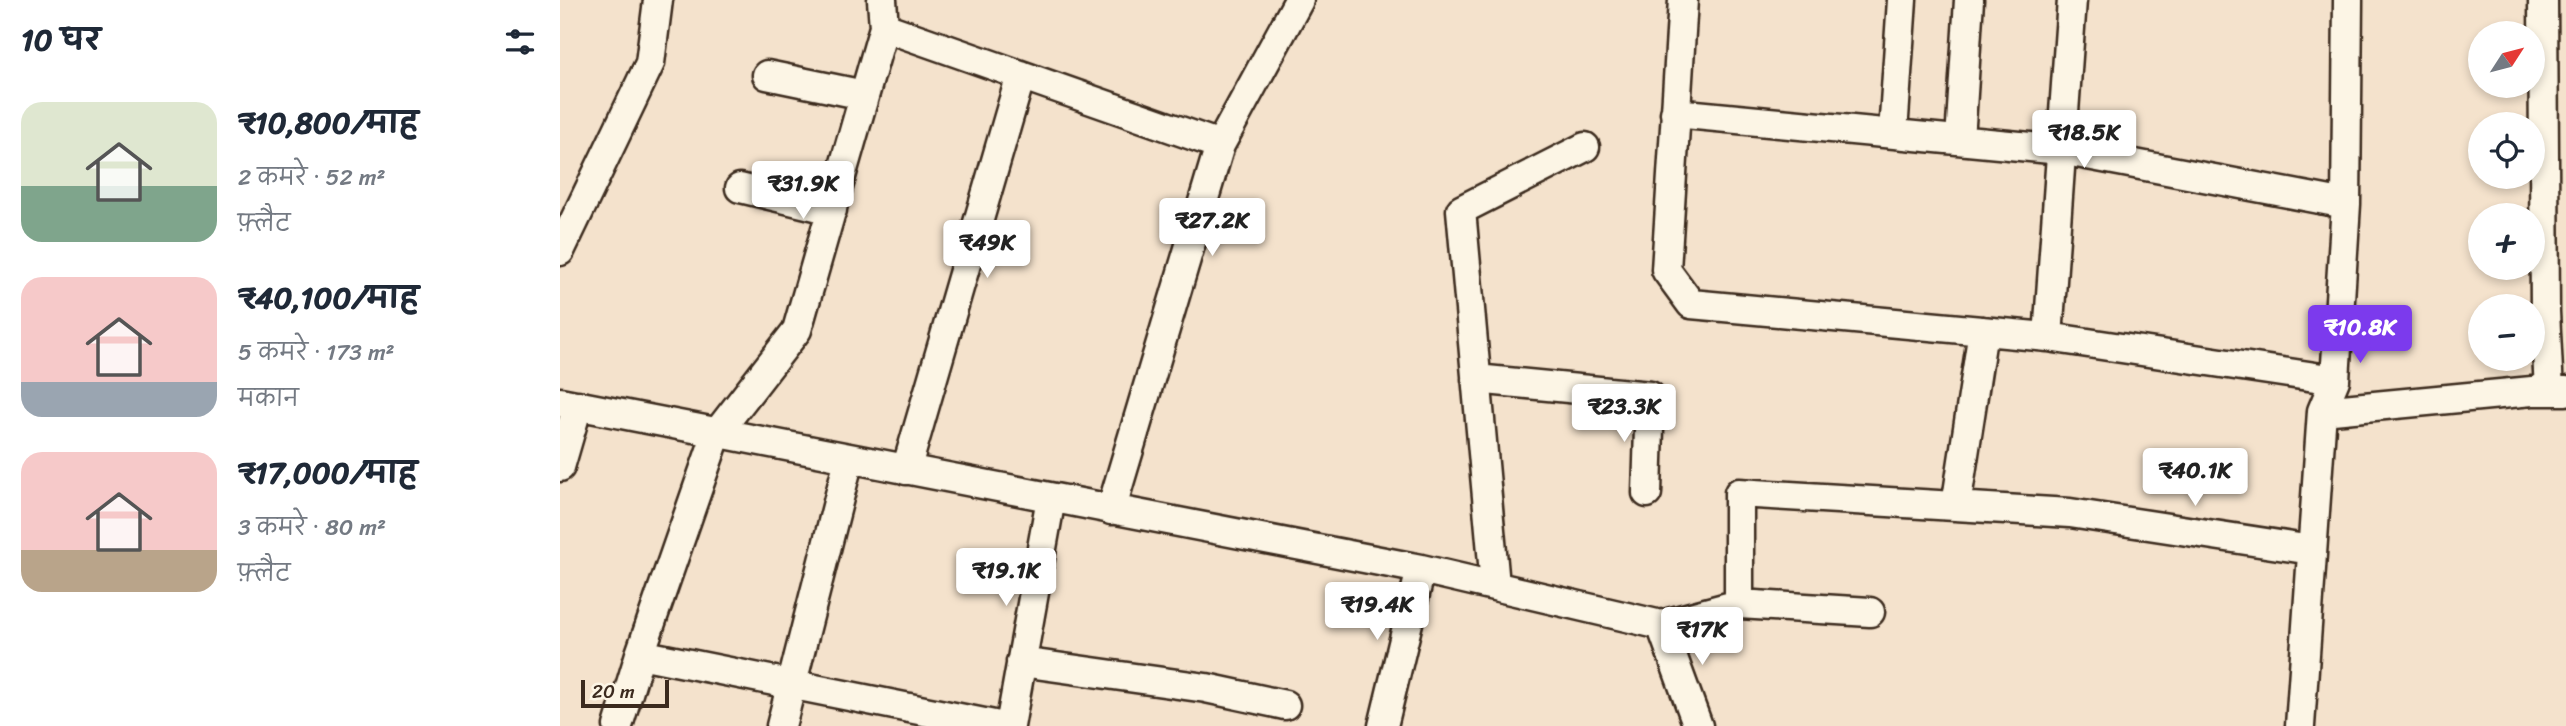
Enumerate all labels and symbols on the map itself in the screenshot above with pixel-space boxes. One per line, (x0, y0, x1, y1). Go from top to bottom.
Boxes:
north arrow (2468, 21, 2544, 98)
pin: ₹18.5K (2027, 110, 2141, 170)
pin: ₹31.9K (746, 162, 860, 221)
pin: ₹27.2K (1155, 198, 1269, 258)
pin: ₹49K (946, 220, 1028, 280)
pin: ₹10.8K (2303, 306, 2417, 365)
pin: ₹23.3K (1567, 384, 1681, 444)
pin: ₹40.1K (2138, 448, 2252, 508)
pin: ₹19.1K (949, 548, 1063, 608)
pin: ₹19.4K (1320, 582, 1434, 642)
pin: ₹17K (1661, 608, 1743, 667)
scale bar (581, 677, 668, 709)

